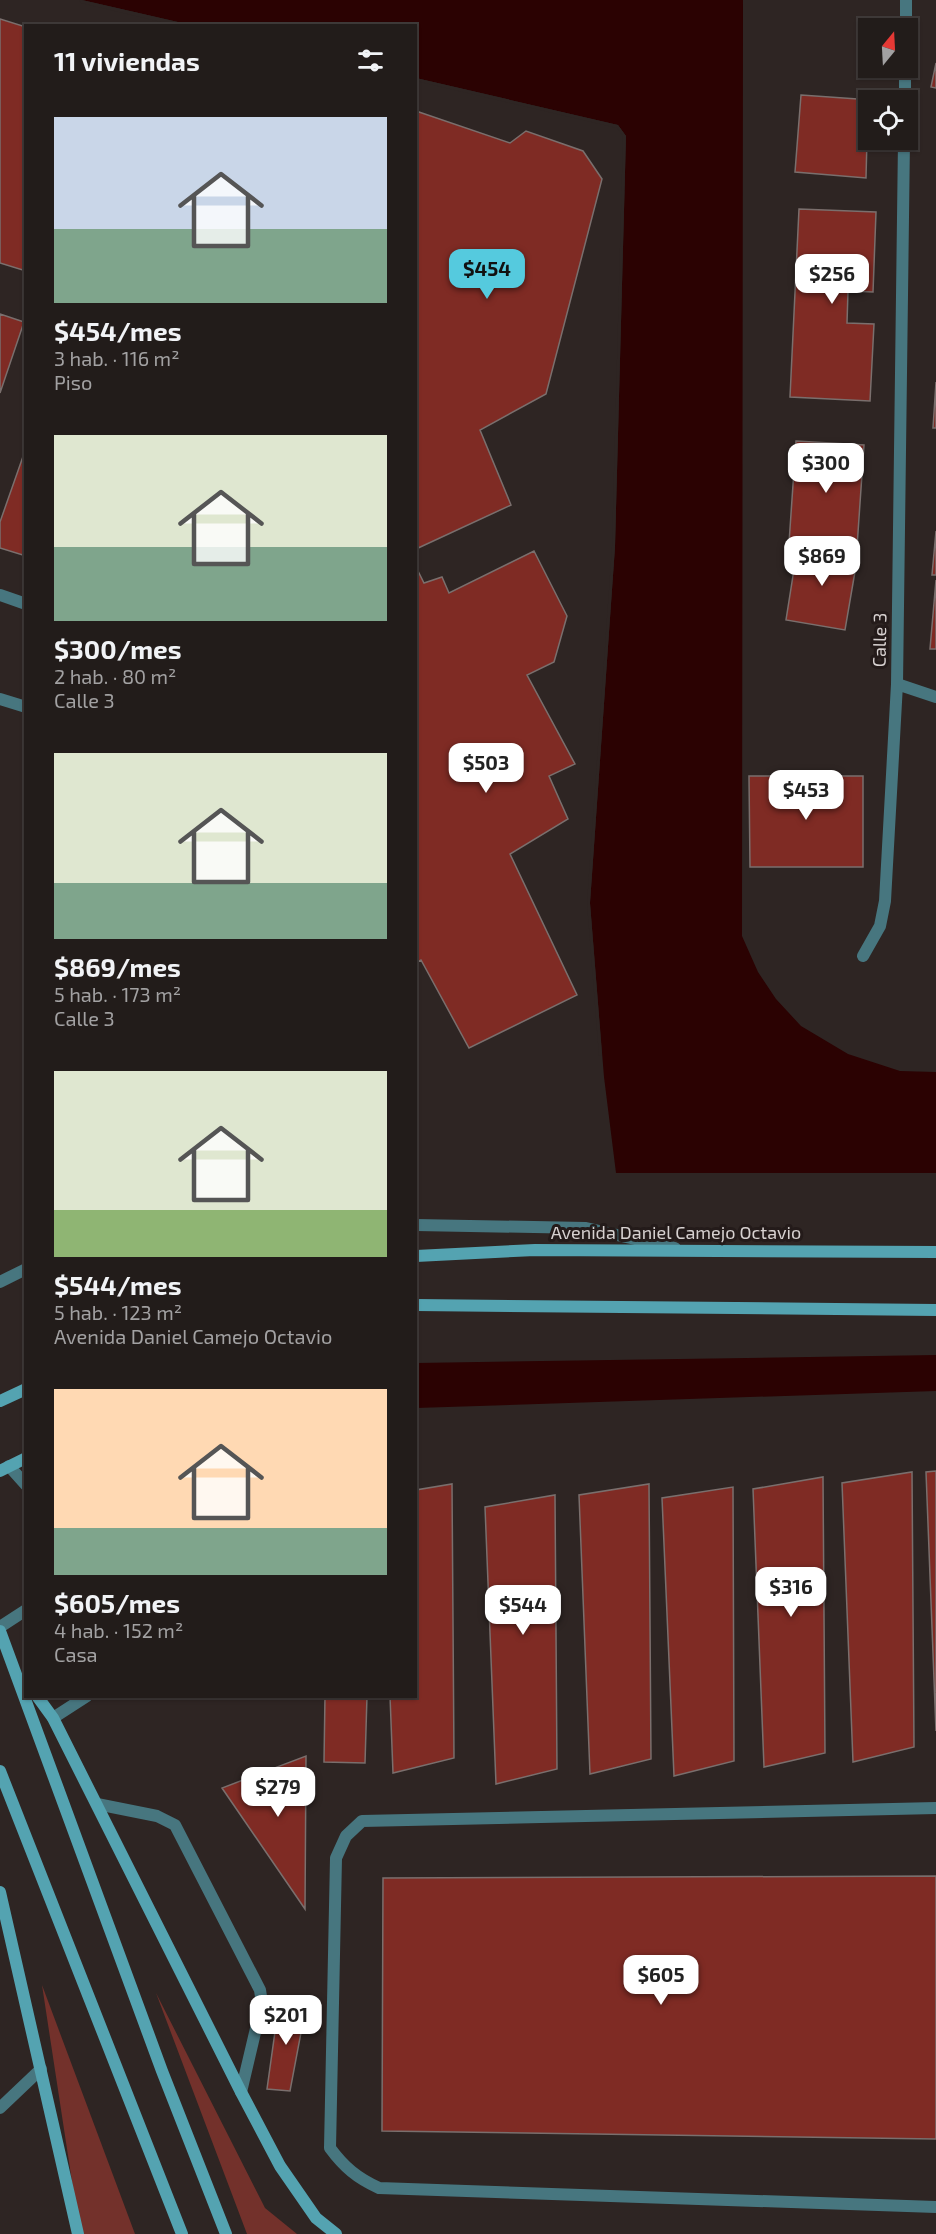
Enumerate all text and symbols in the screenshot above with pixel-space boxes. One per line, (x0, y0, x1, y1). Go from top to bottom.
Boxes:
north arrow (858, 18, 918, 78)
map controls (858, 18, 918, 150)
icon: filters (354, 44, 387, 77)
text: 11 viviendas (54, 45, 200, 76)
button: locate (858, 90, 918, 150)
icon: home (167, 156, 275, 264)
pin: $454 (451, 249, 523, 300)
pin: $256 (796, 254, 868, 305)
text: $454 (463, 256, 511, 280)
text: $256 (809, 261, 855, 285)
text: $454/mes (54, 315, 181, 346)
text: 3 hab. · 116 m² (54, 346, 179, 370)
text: Piso (54, 370, 92, 394)
pin: $300 (790, 443, 862, 494)
text: $300 (802, 450, 850, 474)
icon: home (167, 474, 275, 582)
pin: $869 (786, 536, 858, 587)
text: $869 (798, 543, 846, 567)
street label: Calle 3 (868, 613, 890, 667)
text: $300/mes (54, 633, 182, 664)
text: 2 hab. · 80 m² (54, 664, 176, 688)
text: Calle 3 (54, 688, 115, 712)
pin: $503 (450, 743, 522, 794)
text: $503 (463, 750, 509, 774)
pin: $453 (770, 770, 842, 821)
text: $453 (783, 777, 829, 801)
icon: home (167, 792, 275, 900)
text: $869/mes (54, 951, 181, 982)
text: 5 hab. · 173 m² (54, 982, 181, 1006)
text: Calle 3 (54, 1006, 115, 1030)
icon: home (167, 1110, 275, 1218)
street label: Avenida Daniel Camejo Octavio (551, 1221, 801, 1243)
text: $544/mes (54, 1269, 181, 1300)
text: 5 hab. · 123 m² (54, 1300, 182, 1324)
text: Avenida Daniel Camejo Octavio (54, 1324, 332, 1348)
icon: home (167, 1428, 275, 1536)
pin: $316 (755, 1567, 827, 1618)
text: $316 (769, 1574, 813, 1598)
pin: $544 (487, 1585, 559, 1636)
text: $605/mes (54, 1587, 180, 1618)
text: $544 (499, 1592, 547, 1616)
text: 4 hab. · 152 m² (54, 1618, 183, 1642)
text: Casa (54, 1642, 98, 1666)
pin: $279 (242, 1767, 314, 1818)
text: $279 (255, 1774, 301, 1798)
pin: $605 (625, 1955, 697, 2006)
text: $605 (637, 1962, 685, 1986)
pin: $201 (250, 1995, 322, 2046)
text: $201 (264, 2002, 308, 2026)

